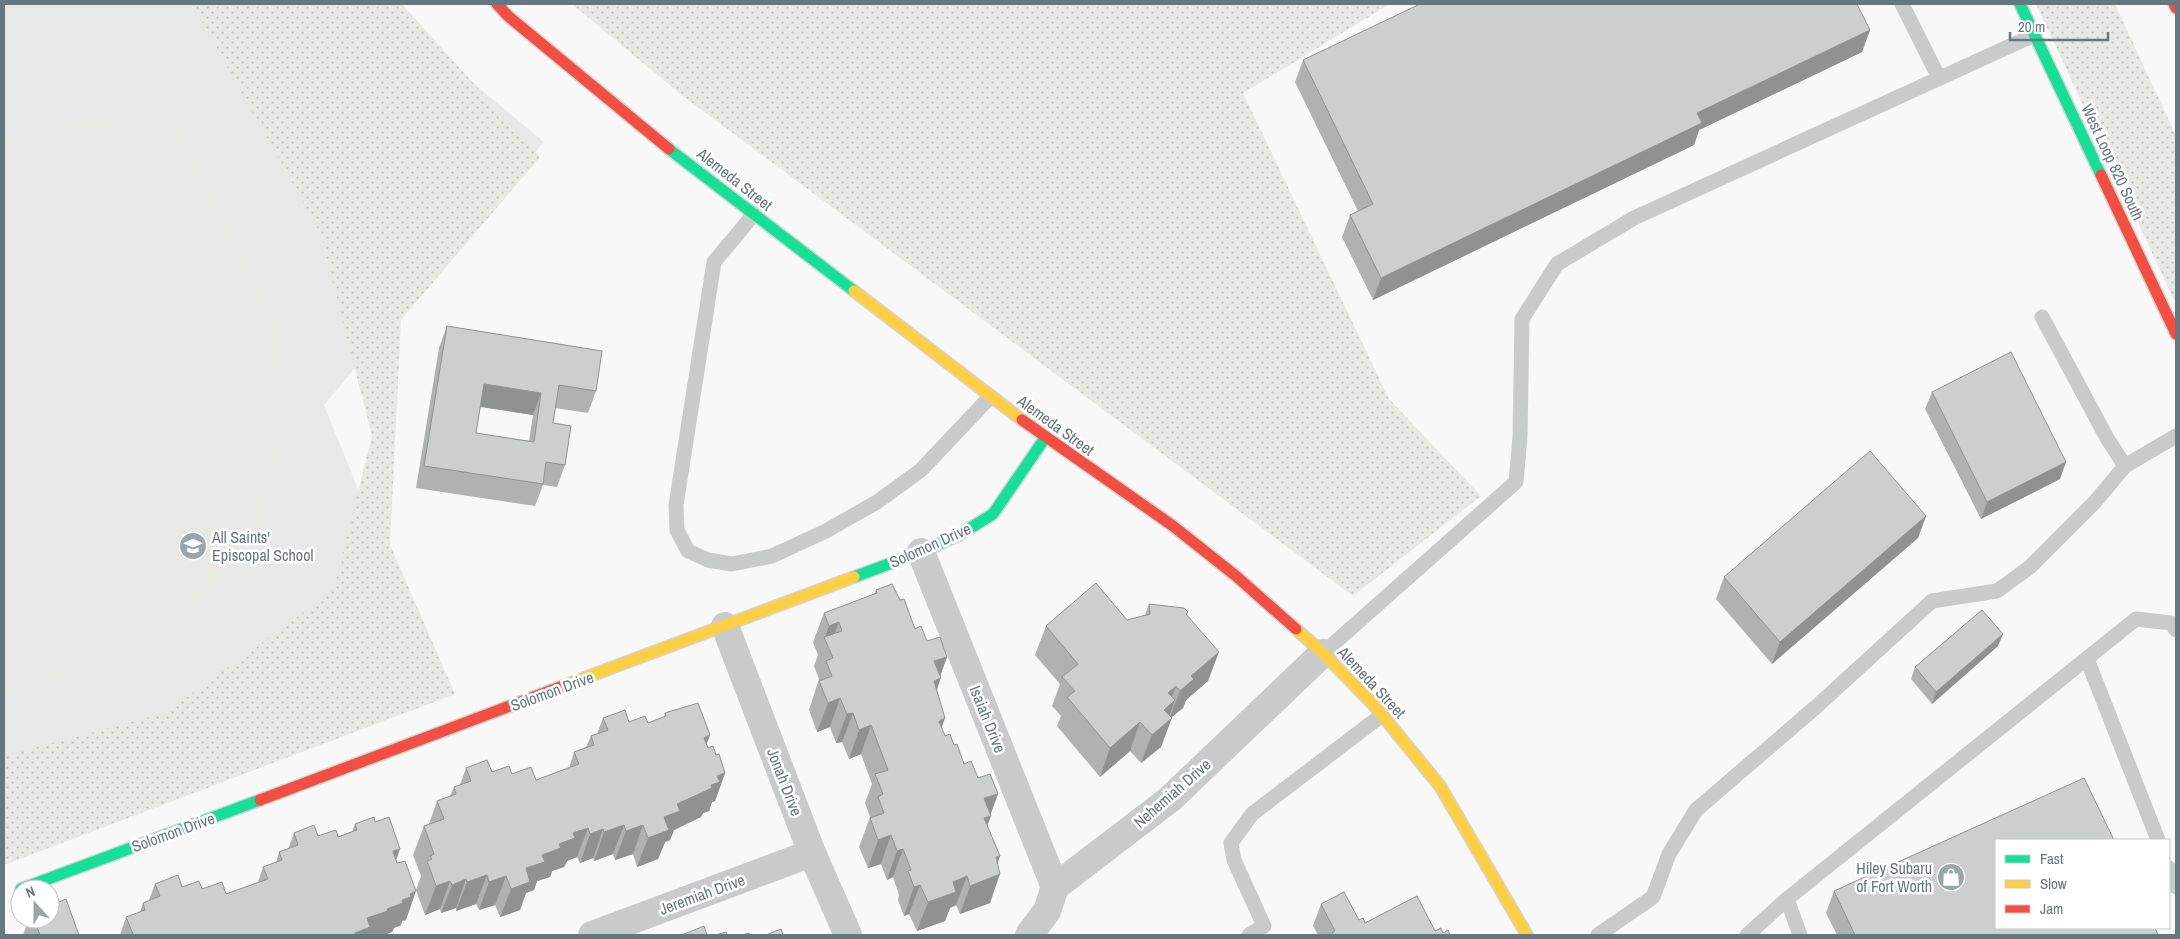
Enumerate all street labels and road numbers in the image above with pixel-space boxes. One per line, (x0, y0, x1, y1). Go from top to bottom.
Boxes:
street label: West Loop 820 South (2076, 100, 2150, 224)
street label: Alemeda Street (692, 142, 778, 216)
street label: Alemeda Street (1012, 389, 1099, 461)
street label: Solomon Drive (886, 517, 974, 573)
street label: Alemeda Street (1332, 641, 1411, 723)
street label: Solomon Drive (507, 666, 597, 716)
street label: Isaiah Drive (965, 682, 1011, 756)
street label: Jonah Drive (762, 745, 808, 819)
street label: Nehemiah Drive (1129, 753, 1215, 833)
street label: Solomon Drive (128, 807, 218, 857)
street label: Jeremiah Drive (656, 868, 748, 920)

